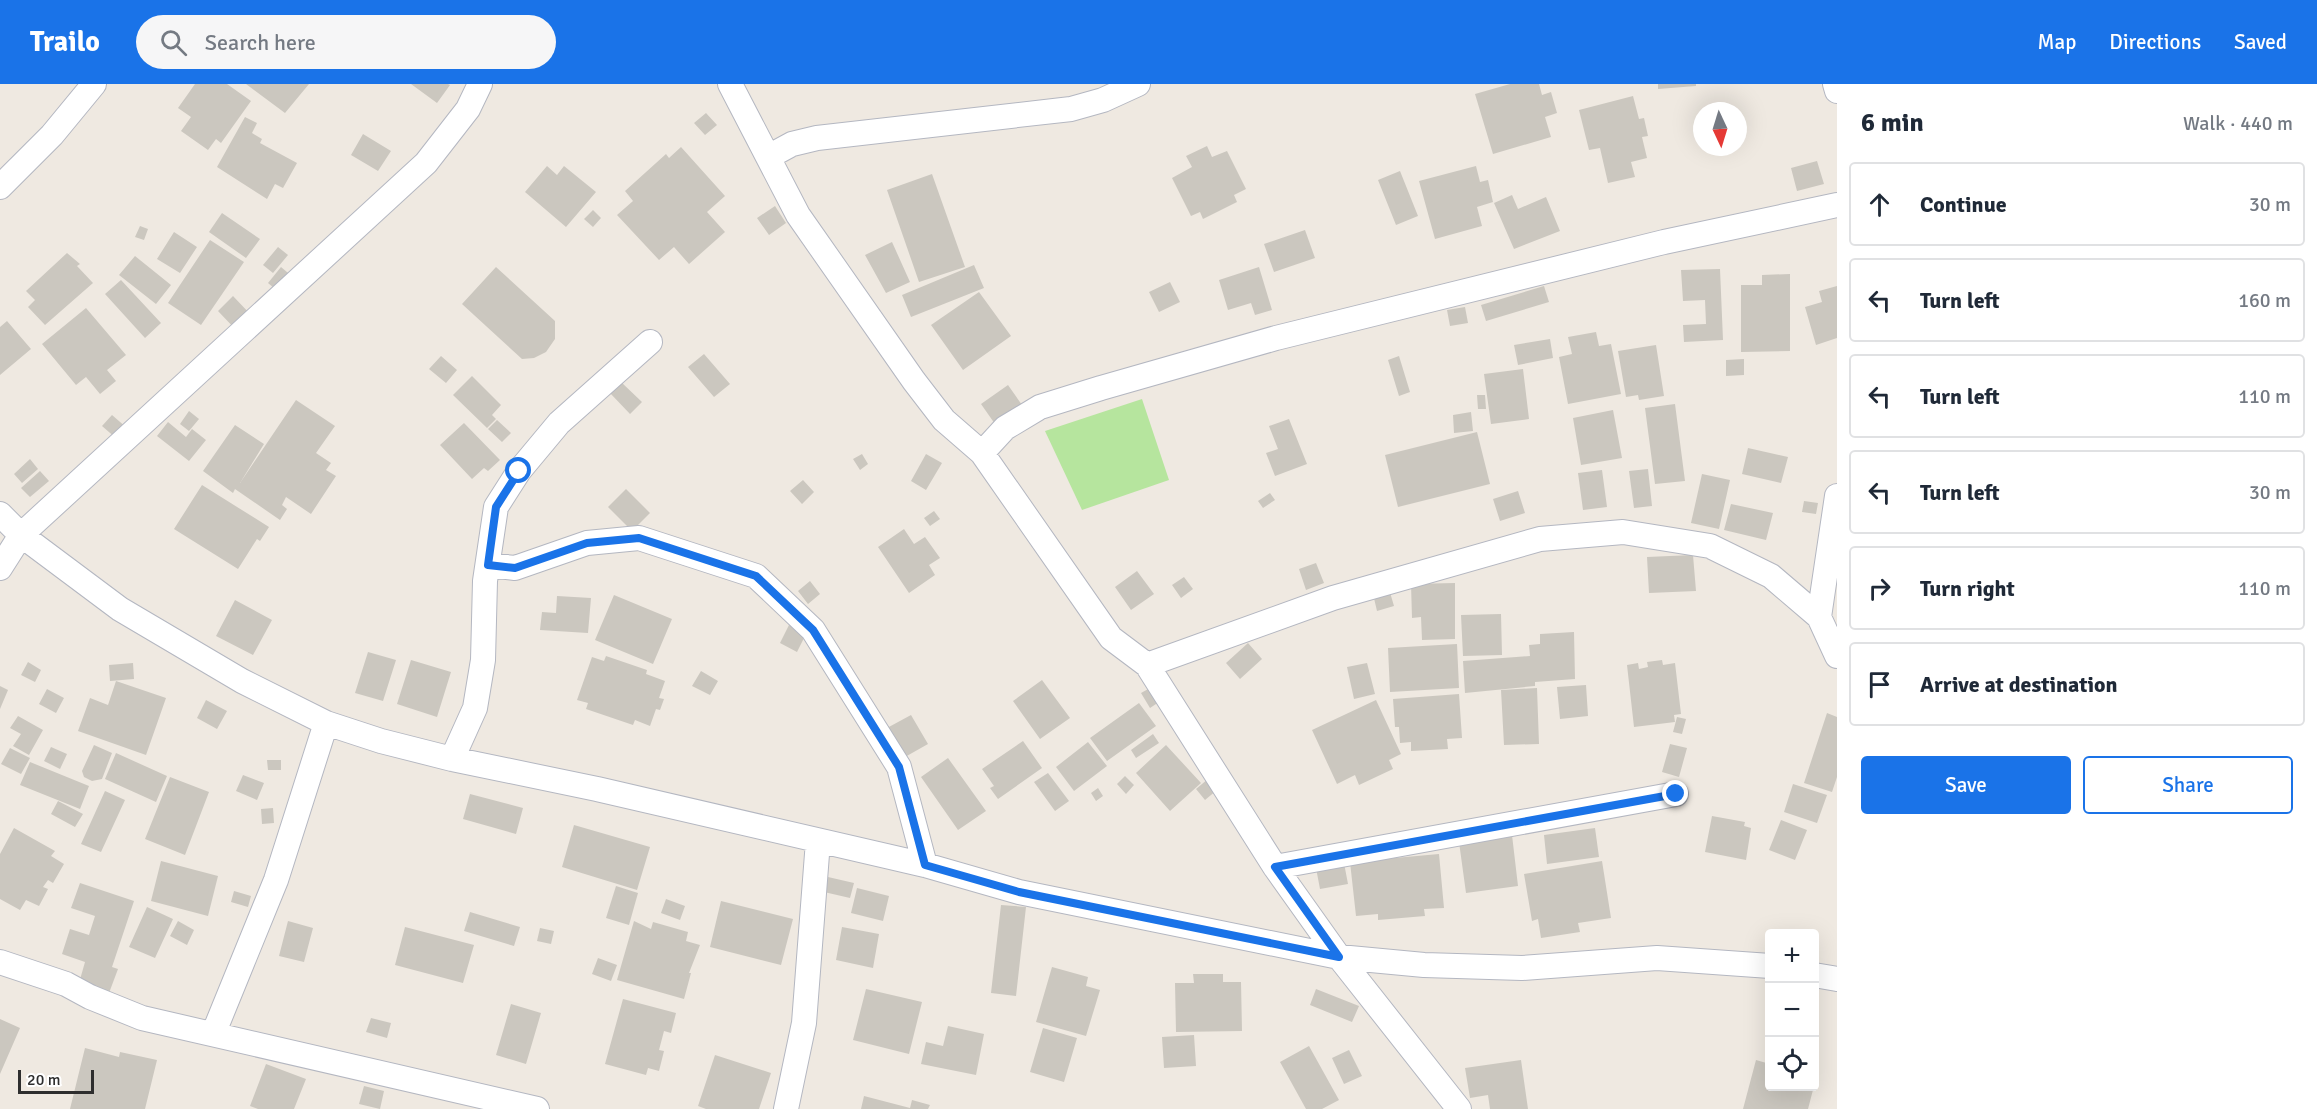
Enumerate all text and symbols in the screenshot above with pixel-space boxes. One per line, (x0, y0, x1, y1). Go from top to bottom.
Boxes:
search box (136, 15, 556, 69)
text: Trailo (30, 25, 100, 59)
icon: search (157, 26, 190, 59)
text: Search here (205, 29, 316, 56)
text: Map (2038, 29, 2076, 55)
text: Directions (2109, 29, 2201, 55)
text: Saved (2234, 29, 2287, 55)
north arrow (1693, 102, 1747, 156)
text: 6 min (1861, 107, 1924, 139)
text: Walk · 440 m (2183, 111, 2293, 136)
icon: ahead (1863, 188, 1896, 221)
text: Continue (1920, 191, 2007, 218)
text: 30 m (2249, 192, 2291, 217)
icon: left (1863, 284, 1896, 317)
text: Turn left (1920, 287, 2000, 314)
text: 160 m (2238, 288, 2291, 313)
icon: left (1863, 380, 1896, 413)
text: Turn left (1920, 383, 2000, 410)
text: 110 m (2238, 384, 2291, 409)
route start (505, 457, 531, 483)
icon: left (1863, 476, 1896, 509)
text: Turn left (1920, 479, 2000, 506)
text: 30 m (2249, 480, 2291, 505)
icon: right (1863, 572, 1896, 605)
text: Turn right (1920, 575, 2015, 602)
text: 110 m (2238, 576, 2291, 601)
icon: arrive (1863, 668, 1896, 701)
text: Arrive at destination (1920, 671, 2117, 698)
button: Save (1861, 756, 2071, 814)
button: Share (2083, 756, 2293, 814)
route end (1662, 780, 1688, 806)
map controls (1765, 929, 1819, 1091)
button: + (1765, 929, 1819, 983)
button: − (1765, 983, 1819, 1037)
button: locate (1765, 1037, 1819, 1091)
scale bar (18, 1067, 94, 1094)
text: 20 m (27, 1070, 61, 1090)

